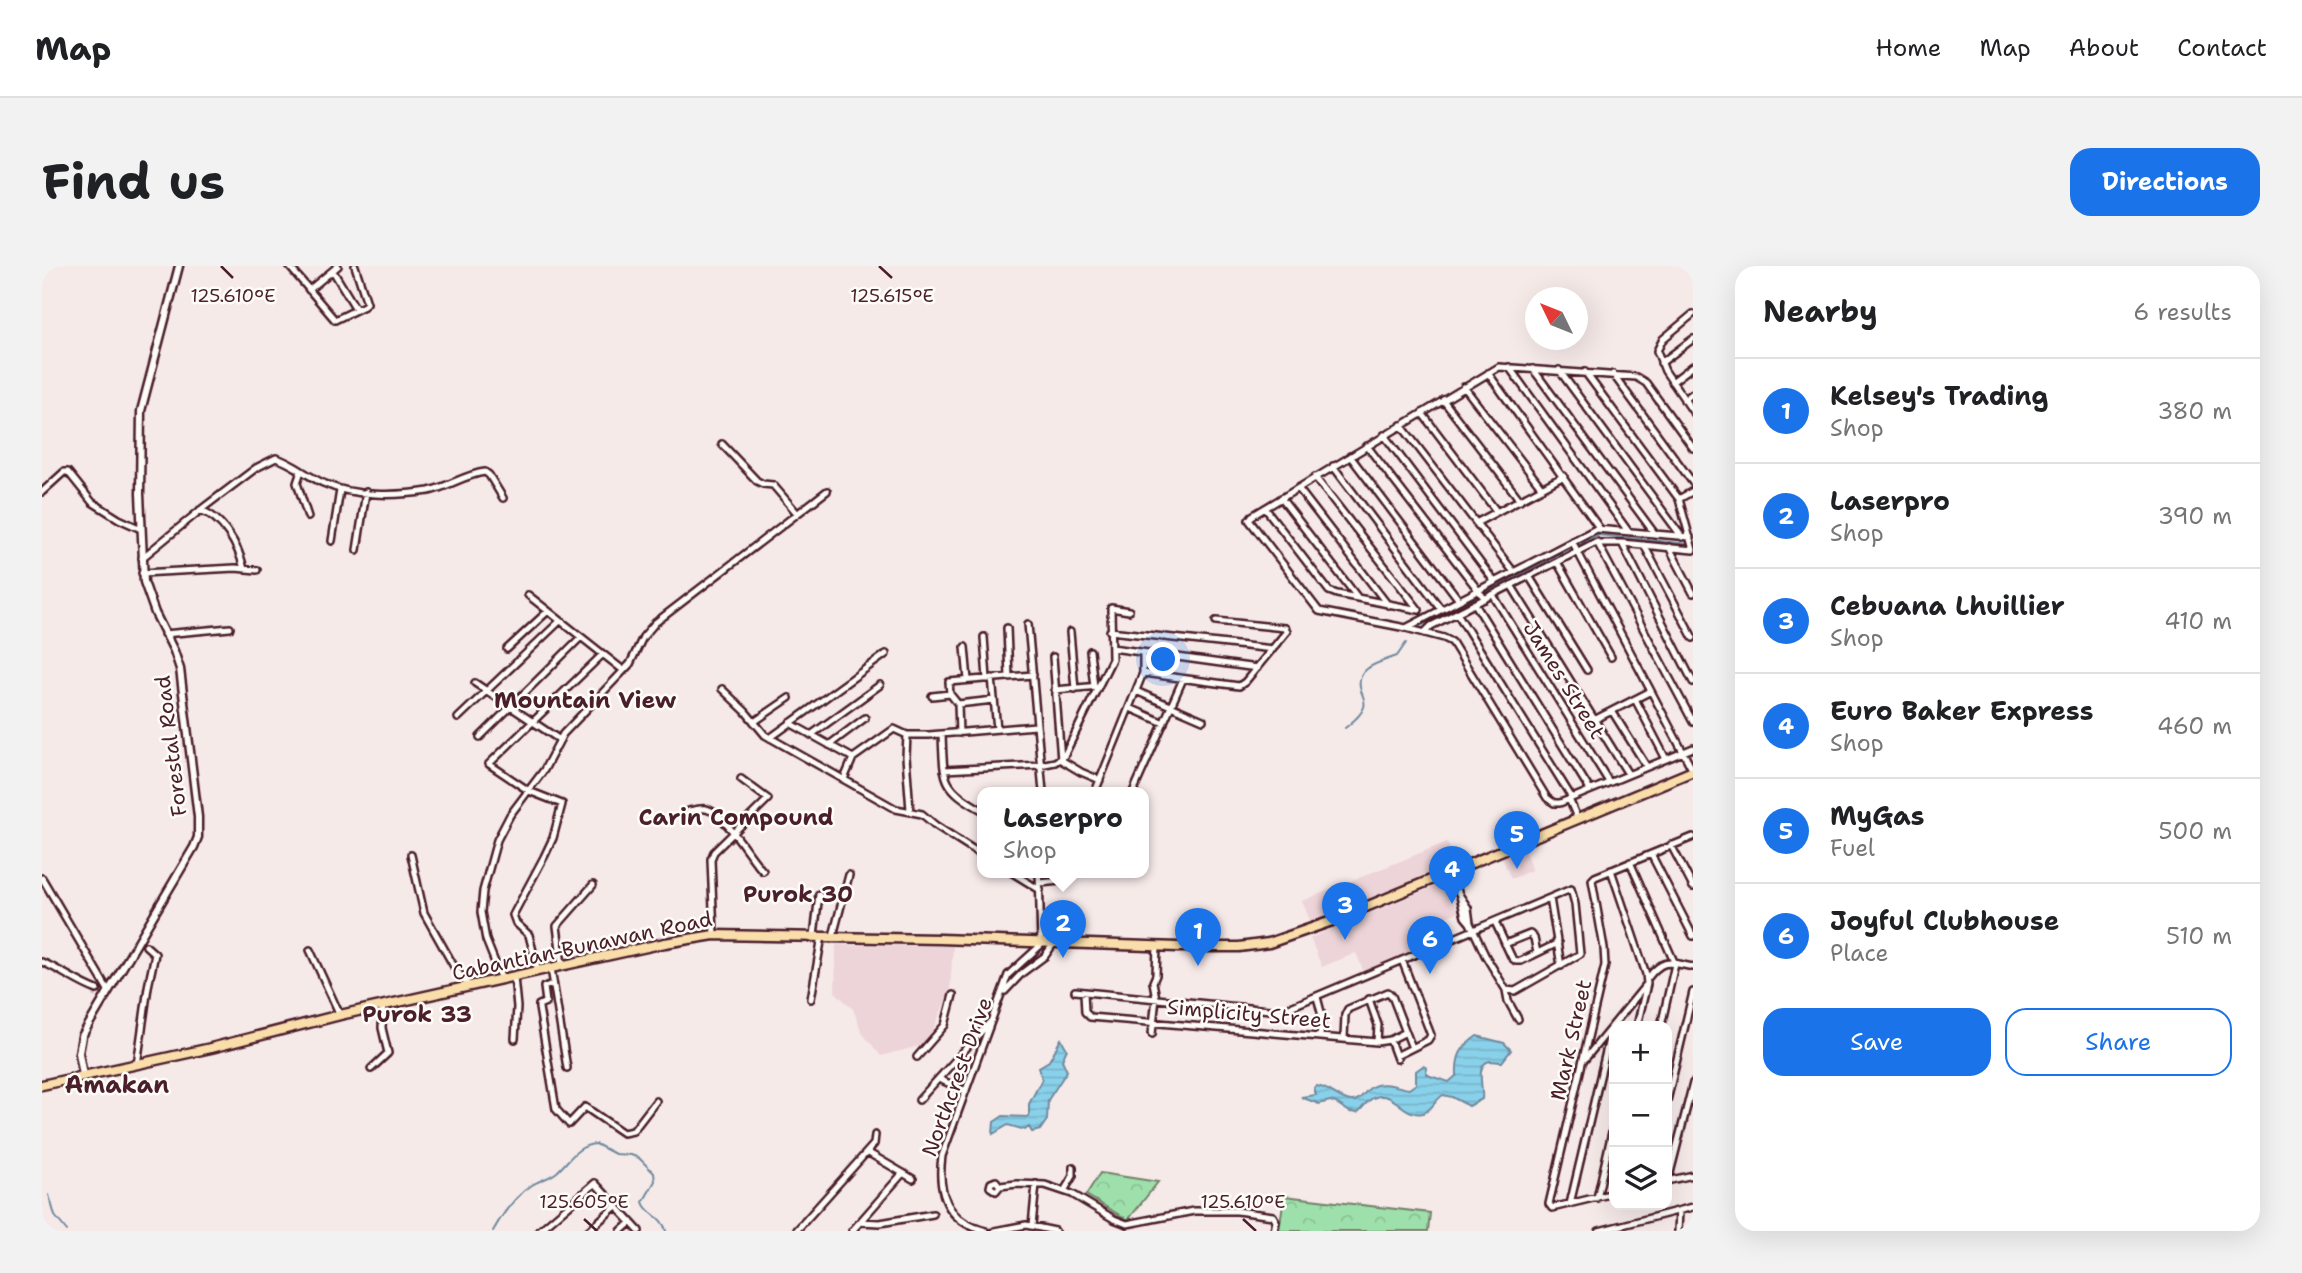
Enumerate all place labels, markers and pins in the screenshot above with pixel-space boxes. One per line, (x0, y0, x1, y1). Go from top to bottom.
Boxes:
pin: 5 (1494, 811, 1540, 869)
pin: 4 (1429, 846, 1475, 904)
pin: 3 (1322, 882, 1368, 940)
pin: 2 (1040, 900, 1086, 958)
pin: 1 (1175, 908, 1221, 966)
pin: 6 (1407, 916, 1453, 974)

